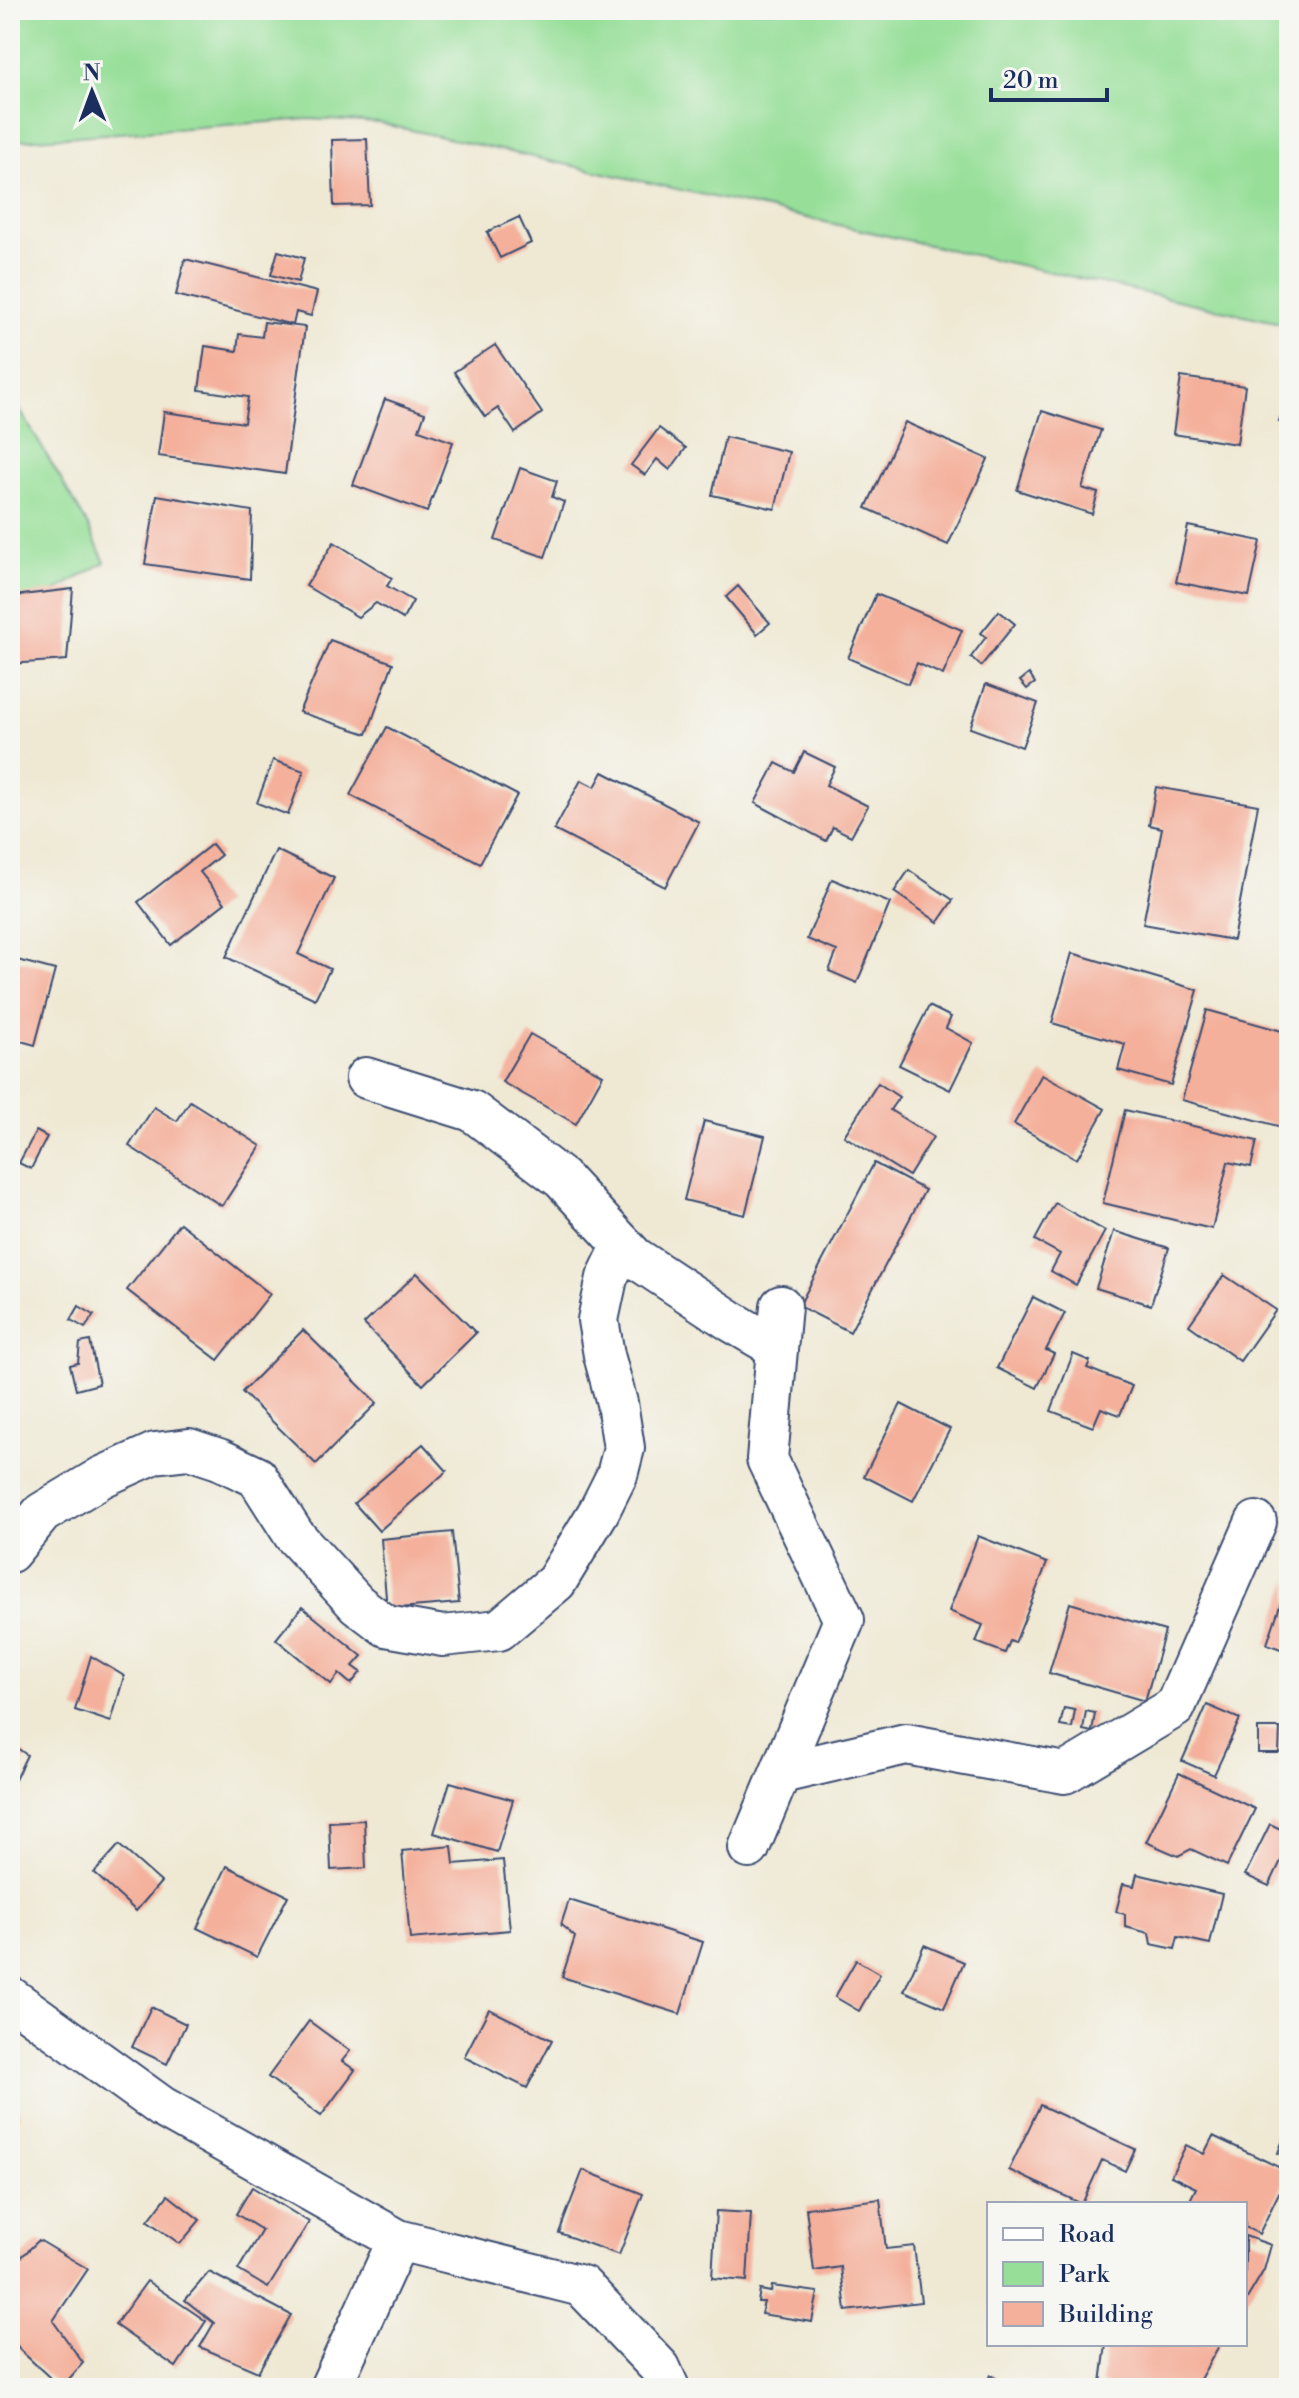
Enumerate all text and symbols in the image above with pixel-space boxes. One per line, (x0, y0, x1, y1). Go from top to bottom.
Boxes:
north arrow (52, 52, 132, 132)
scale bar (991, 52, 1107, 102)
text: N (83, 60, 101, 87)
text: 20 m (1003, 66, 1059, 96)
legend (987, 2202, 1247, 2346)
text: Road (1059, 2220, 1115, 2250)
text: Park (1059, 2260, 1110, 2290)
text: Building (1058, 2300, 1153, 2330)

